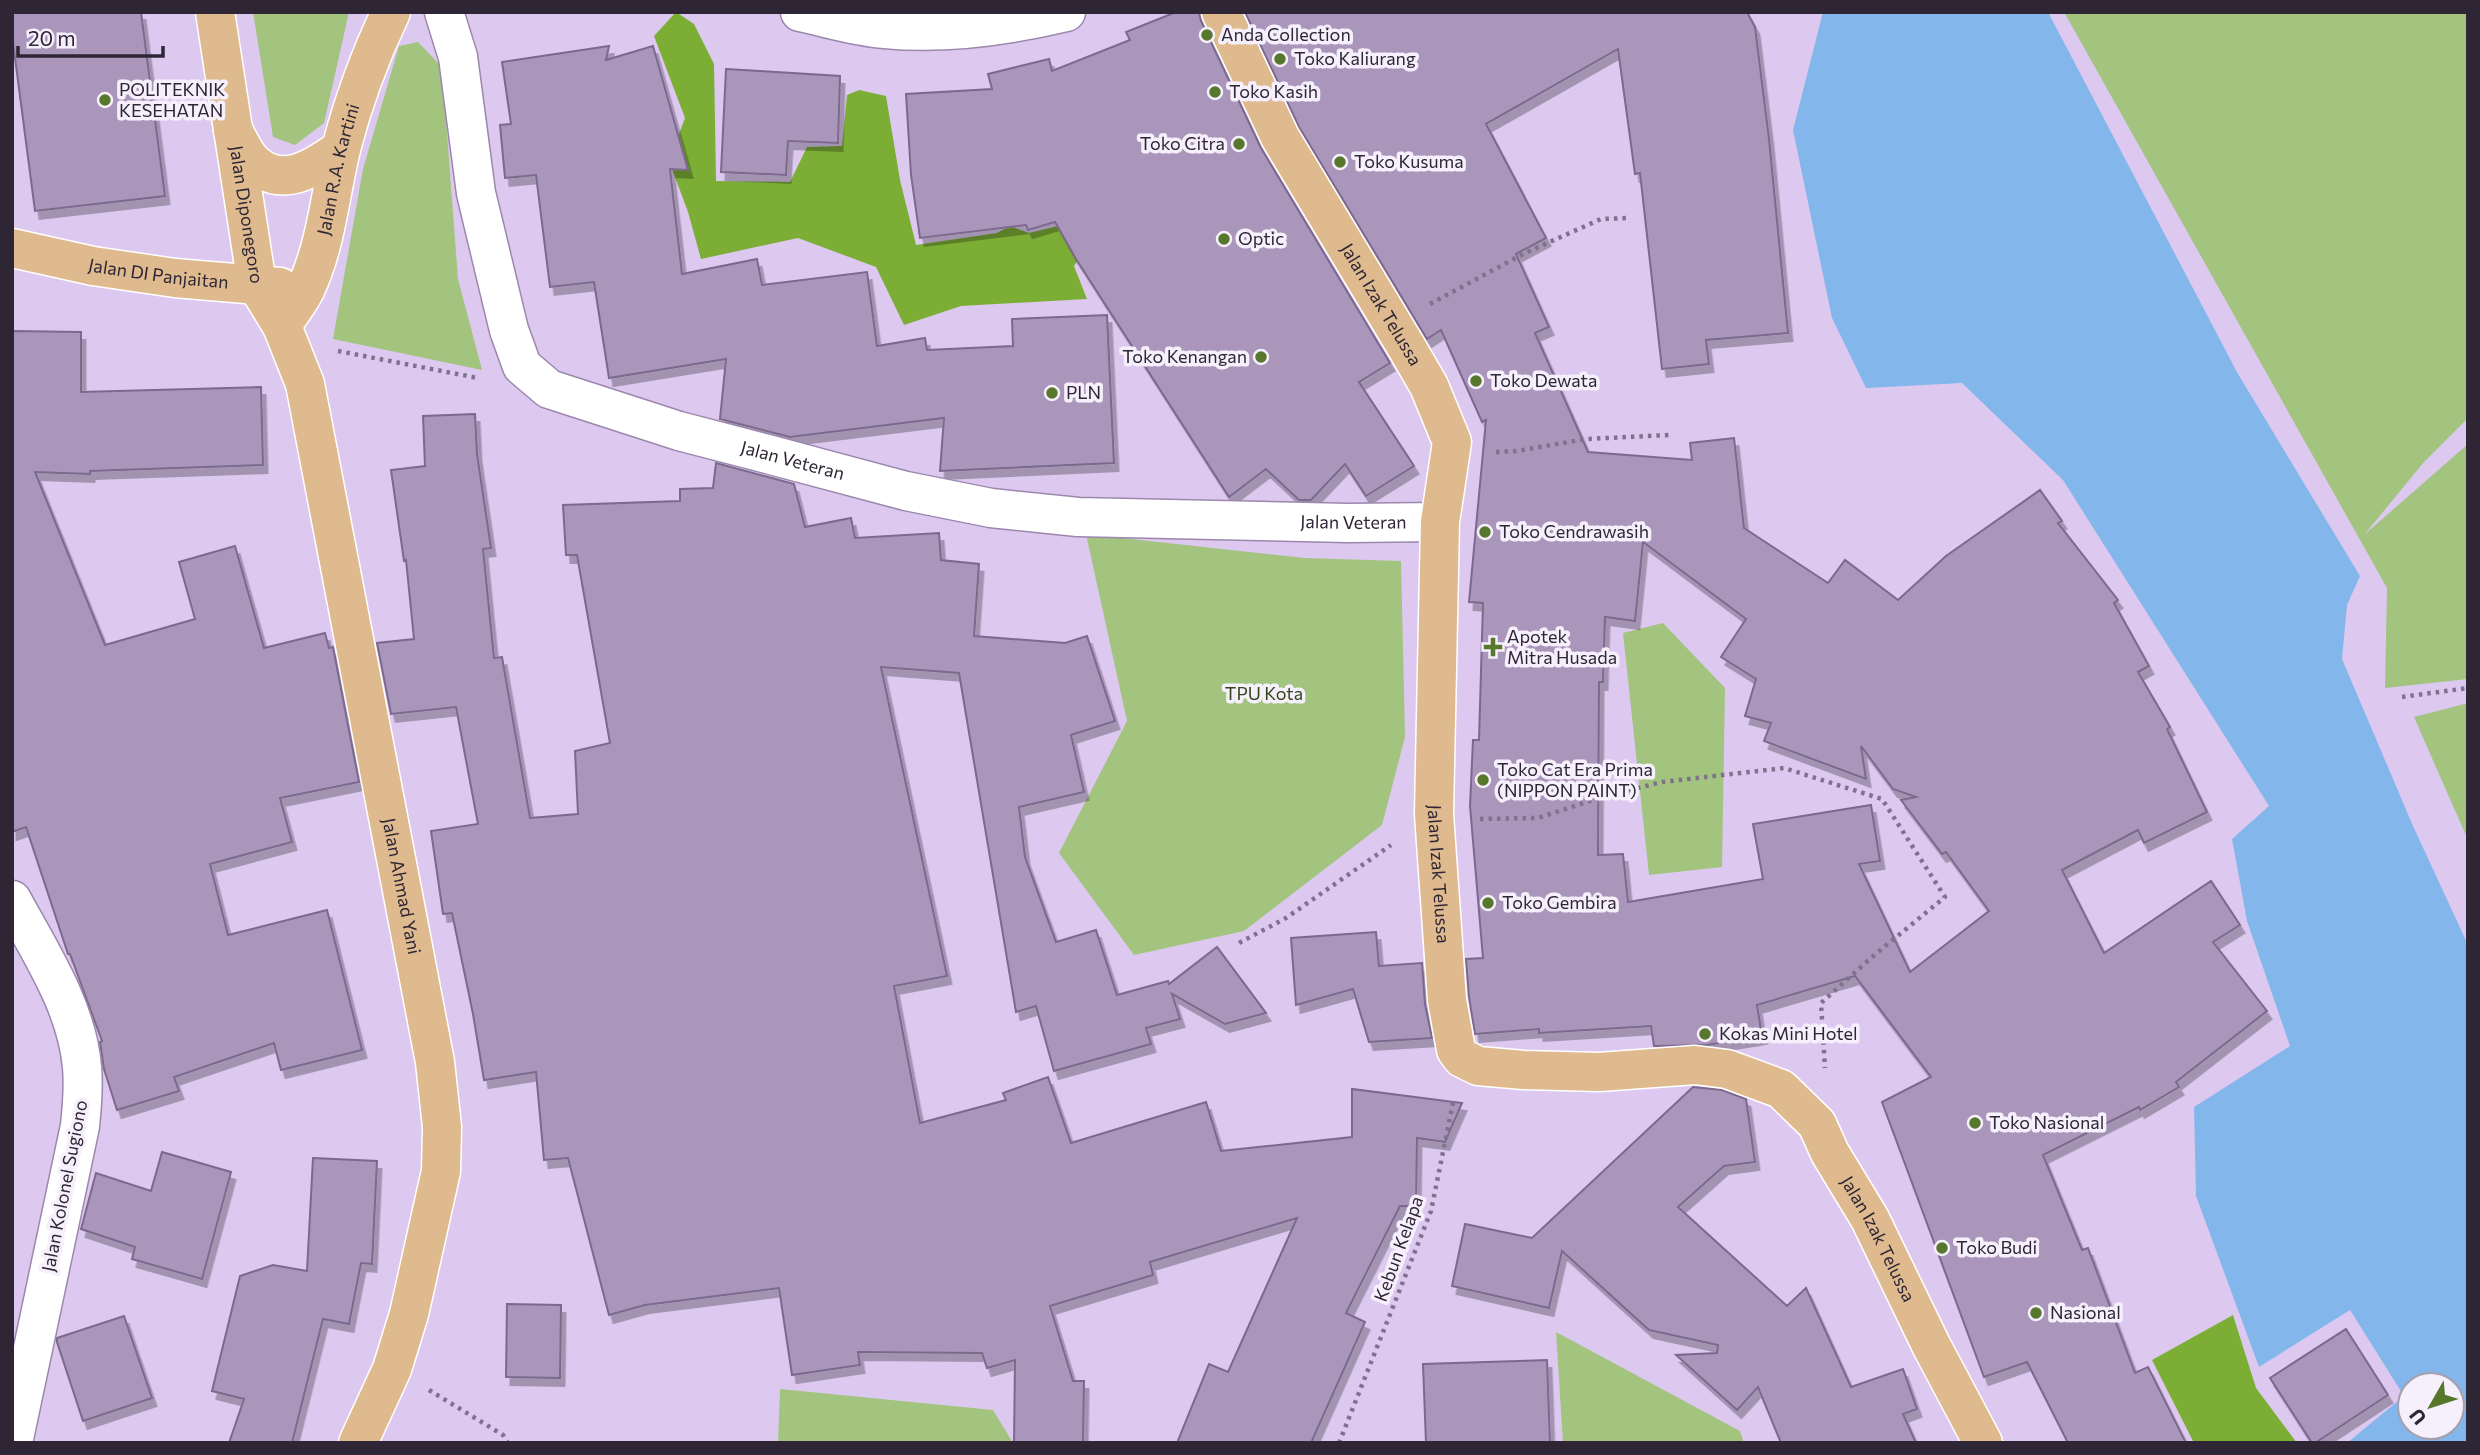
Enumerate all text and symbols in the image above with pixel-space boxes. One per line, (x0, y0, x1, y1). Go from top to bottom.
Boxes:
scale bar (18, 14, 163, 58)
place label: Anda Collection (1221, 23, 1351, 45)
text: 20 m (28, 25, 76, 50)
marker: Anda Collection (1199, 27, 1215, 43)
place label: Toko Kaliurang (1294, 47, 1416, 69)
marker: Toko Kaliurang (1272, 51, 1288, 67)
place label: POLITEKNIK KESEHATAN (119, 78, 225, 121)
place label: Toko Kasih (1229, 80, 1318, 102)
marker: Toko Kasih (1207, 84, 1223, 100)
marker: POLITEKNIK KESEHATAN (97, 92, 113, 108)
street label: Jalan R.A. Kartini (312, 101, 364, 237)
place label: Toko Citra (1140, 132, 1225, 154)
marker: Toko Citra (1231, 136, 1247, 152)
street label: Jalan Diponegoro (226, 144, 269, 285)
place label: Toko Kusuma (1354, 150, 1464, 172)
marker: Toko Kusuma (1332, 154, 1348, 170)
place label: Optic (1238, 227, 1284, 249)
marker: Optic (1216, 231, 1232, 247)
street label: Jalan Izak Telussa (1337, 239, 1427, 370)
street label: Jalan DI Panjaitan (86, 253, 230, 293)
place label: Toko Kenangan (1122, 345, 1247, 367)
marker: Toko Kenangan (1253, 349, 1269, 365)
place label: Toko Dewata (1490, 369, 1597, 391)
marker: Toko Dewata (1468, 373, 1484, 389)
place label: PLN (1066, 381, 1101, 403)
marker: PLN (1044, 385, 1060, 401)
street label: Jalan Veteran (739, 436, 847, 484)
street label: Jalan Veteran (1300, 510, 1407, 533)
place label: Toko Cendrawasih (1499, 520, 1649, 542)
marker: Toko Cendrawasih (1477, 524, 1493, 540)
place label: Apotek Mitra Husada (1507, 625, 1617, 668)
marker: Apotek Mitra Husada (1485, 639, 1501, 655)
park label: TPU Kota (1225, 682, 1303, 704)
place label: Toko Cat Era Prima (NIPPON PAINT) (1497, 758, 1653, 801)
marker: Toko Cat Era Prima (NIPPON PAINT) (1475, 772, 1491, 788)
street label: Jalan Izak Telussa (1424, 804, 1455, 944)
street label: Jalan Ahmad Yani (378, 816, 426, 956)
place label: Toko Gembira (1502, 891, 1617, 913)
marker: Toko Gembira (1480, 895, 1496, 911)
place label: Kokas Mini Hotel (1719, 1022, 1858, 1044)
marker: Kokas Mini Hotel (1697, 1026, 1713, 1042)
street label: Jalan Kolonel Sugiono (37, 1098, 91, 1274)
place label: Toko Nasional (1989, 1111, 2104, 1133)
marker: Toko Nasional (1967, 1115, 1983, 1131)
street label: Jalan Izak Telussa (1837, 1172, 1920, 1305)
street label: Kebun Kelapa (1369, 1193, 1427, 1304)
place label: Toko Budi (1956, 1236, 2037, 1258)
marker: Toko Budi (1934, 1240, 1950, 1256)
place label: Nasional (2050, 1301, 2121, 1323)
marker: Nasional (2028, 1305, 2044, 1321)
north arrow (2396, 1371, 2466, 1441)
text: U (2404, 1404, 2431, 1430)

